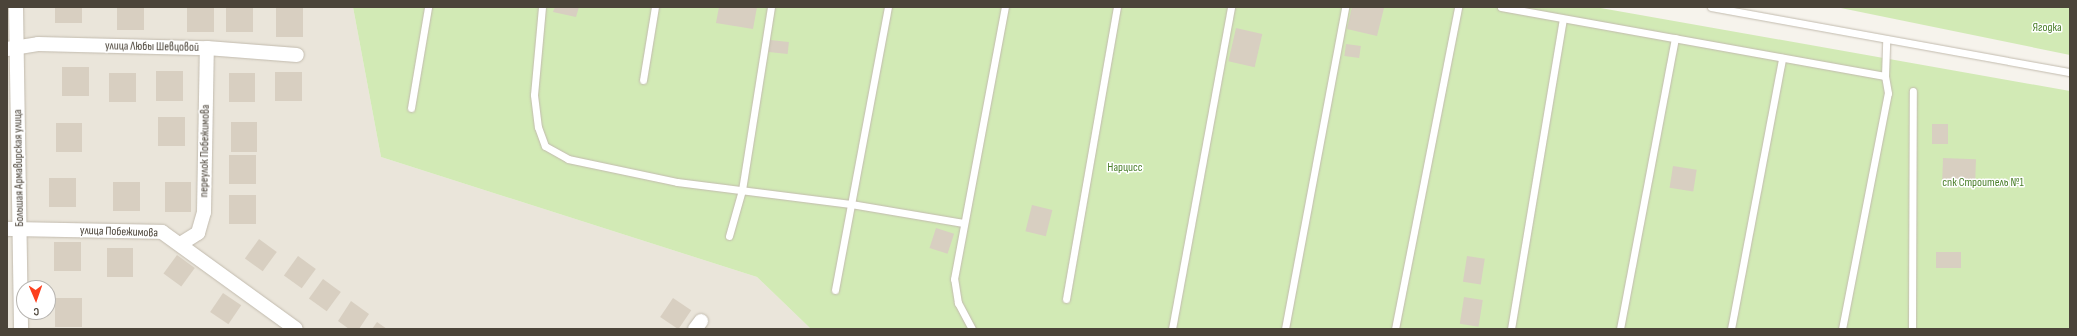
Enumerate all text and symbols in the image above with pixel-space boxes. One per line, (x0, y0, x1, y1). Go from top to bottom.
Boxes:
park label: Ягодка (2032, 21, 2062, 35)
street label: улица Любы Шевцовой (105, 39, 199, 55)
street label: переулок Побежимова (197, 104, 213, 198)
street label: Большая Армавирская улица (11, 109, 27, 227)
park label: Нарцисс (1107, 161, 1143, 175)
park label: спк Строитель №1 (1942, 176, 2024, 190)
street label: улица Побежимова (80, 223, 158, 241)
north arrow (16, 280, 56, 320)
text: С (33, 305, 39, 318)

